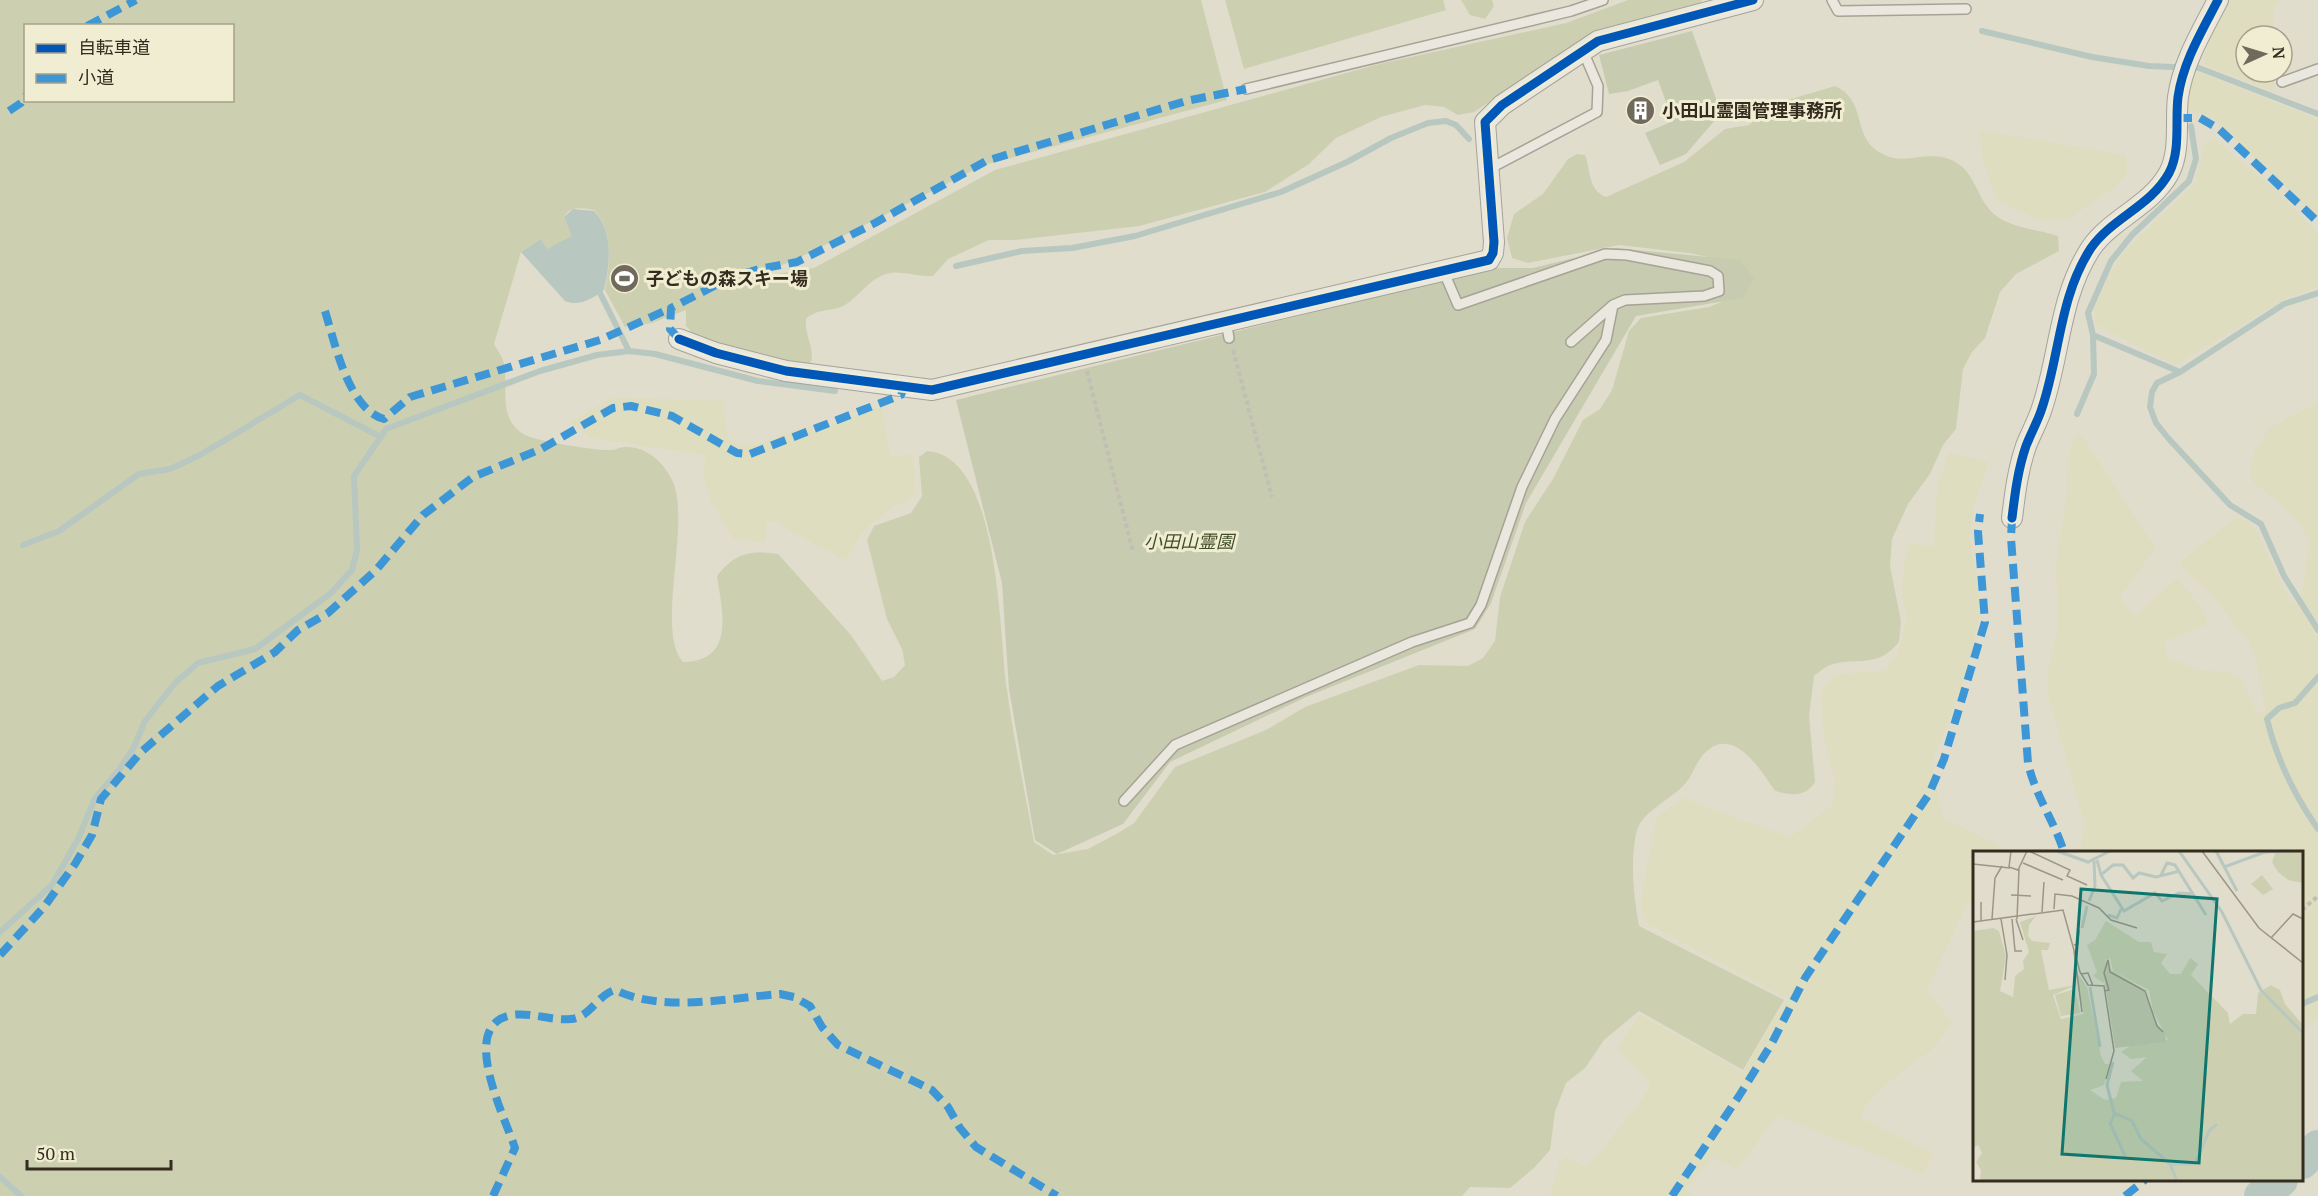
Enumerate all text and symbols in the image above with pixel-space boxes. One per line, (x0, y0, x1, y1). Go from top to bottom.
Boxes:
legend (24, 24, 234, 102)
north arrow (2234, 24, 2294, 84)
text: 自転車道 (78, 35, 150, 59)
text: N (2268, 46, 2290, 60)
text: 小道 (78, 65, 114, 89)
building icon: 小田山霊園管理事務所 (1625, 94, 1657, 126)
place label: 小田山霊園管理事務所 (1662, 98, 1842, 122)
sports icon: 子どもの森スキー場 (609, 262, 641, 294)
place label: 子どもの森スキー場 (646, 266, 808, 290)
park label: 小田山霊園 (1144, 529, 1237, 553)
inset map (1973, 851, 2303, 1181)
scale bar (27, 1133, 171, 1171)
text: 50 m (36, 1141, 76, 1165)

